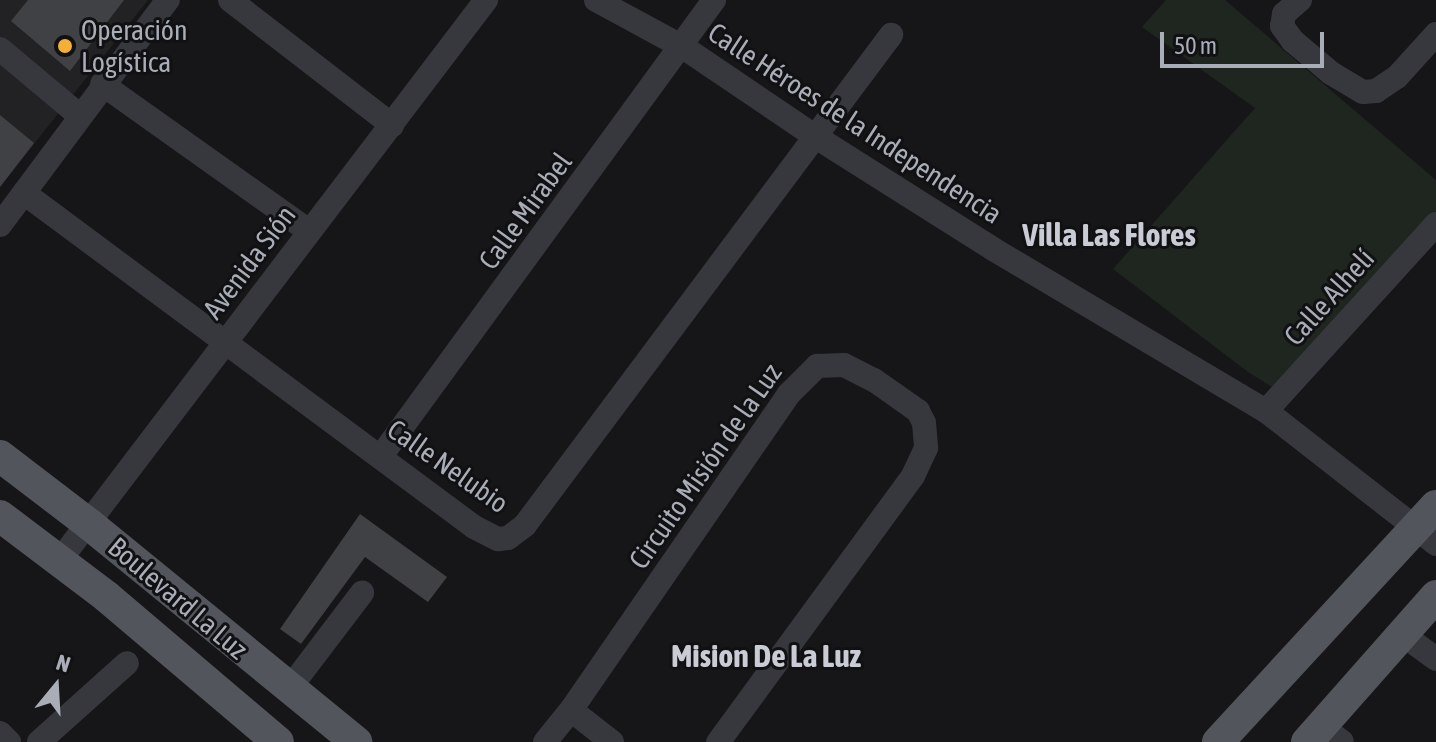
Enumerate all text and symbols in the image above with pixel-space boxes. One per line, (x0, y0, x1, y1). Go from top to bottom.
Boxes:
place label: Operación Logística (81, 13, 188, 79)
street label: Calle Héroes de la Independencia (702, 15, 1008, 231)
scale bar (1164, 16, 1328, 66)
text: 50 m (1174, 32, 1217, 59)
marker: Operación Logística (56, 37, 74, 55)
street label: Calle Mirabel (471, 146, 579, 276)
street label: Avenida Sión (196, 199, 302, 325)
district label: Villa Las Flores (1022, 216, 1196, 254)
street label: Calle Alhelí (1277, 242, 1381, 352)
street label: Circuito Misión de la Luz (622, 357, 788, 575)
street label: Calle Nelubio (381, 412, 515, 520)
street label: Boulevard La Luz (102, 530, 254, 666)
district label: Mision De La Luz (671, 637, 861, 675)
north arrow (16, 646, 96, 726)
text: N (53, 649, 74, 678)

